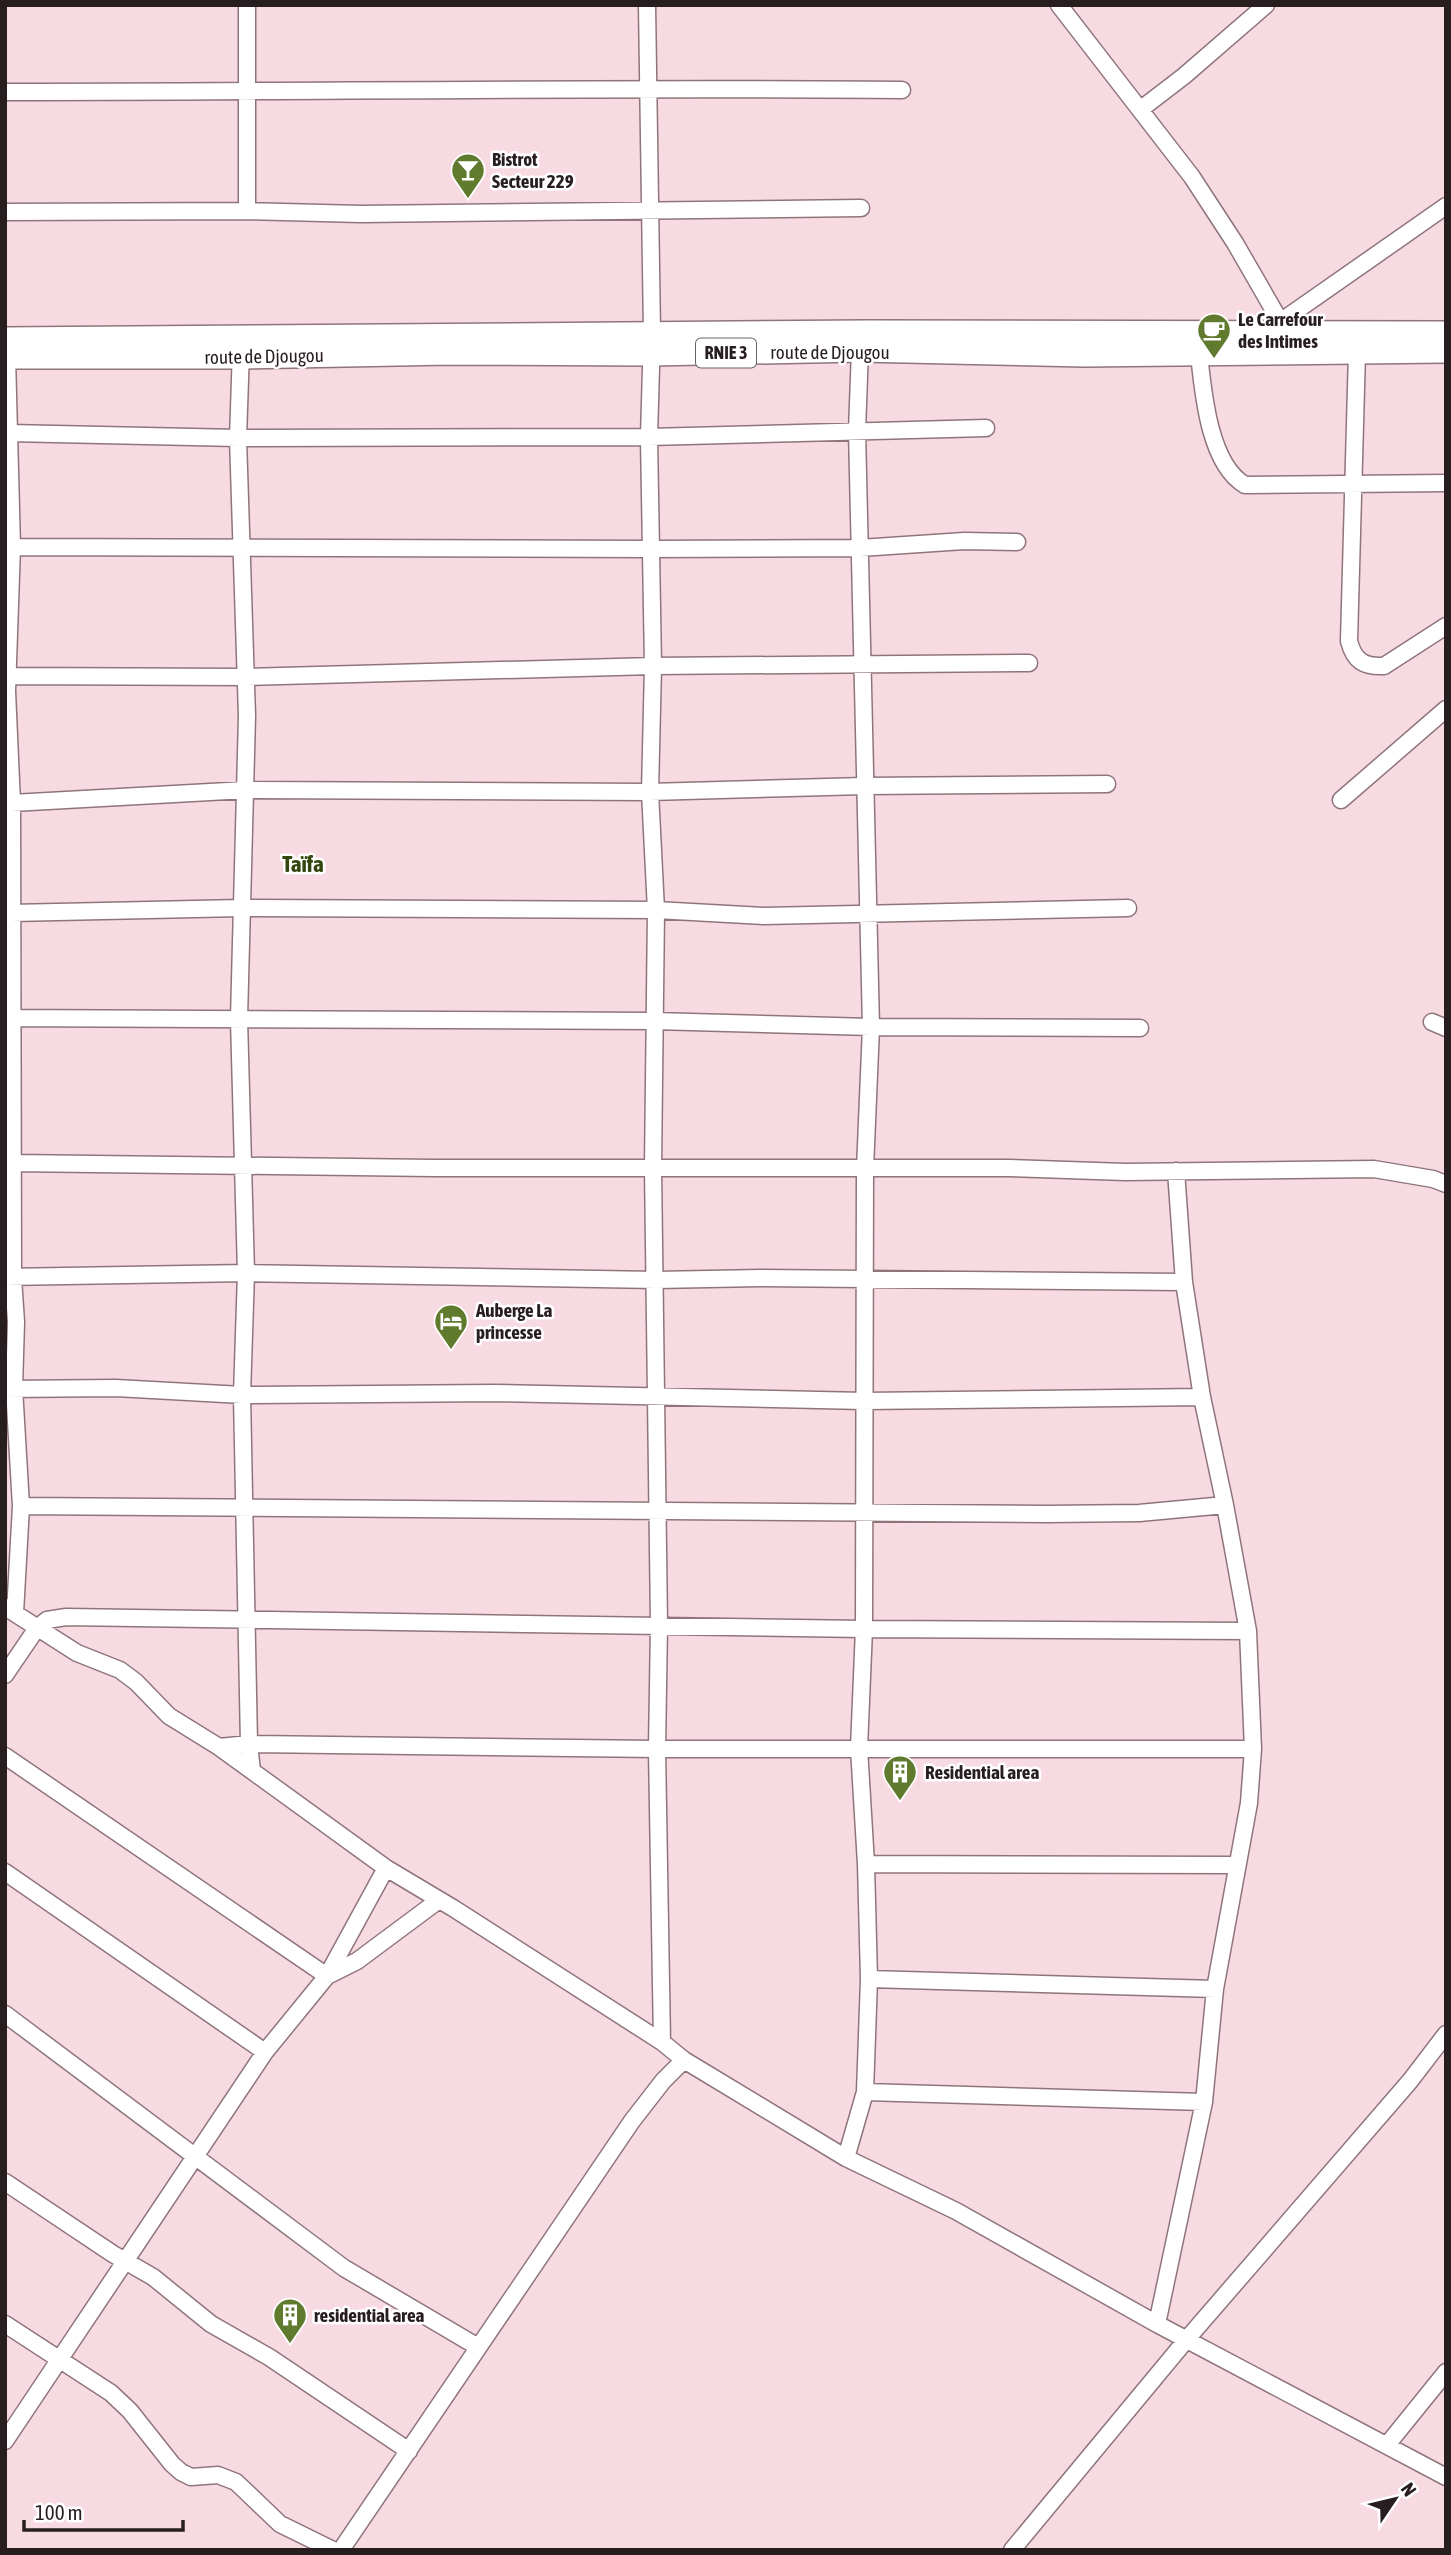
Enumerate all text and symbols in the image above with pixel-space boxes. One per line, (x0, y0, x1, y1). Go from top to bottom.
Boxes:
place label: Bistrot Secteur 229 (492, 148, 574, 192)
bar icon: Bistrot Secteur 229 (449, 151, 487, 200)
place label: Le Carrefour des Intimes (1238, 308, 1323, 352)
cafe icon: Le Carrefour des Intimes (1195, 311, 1233, 360)
road number: RNIE 3 (696, 338, 756, 368)
street label: route de Djougou (770, 341, 890, 363)
street label: route de Djougou (204, 344, 324, 368)
district label: Taïfa (282, 851, 324, 877)
place label: Auberge La princesse (475, 1299, 553, 1343)
hotel icon: Auberge La princesse (432, 1302, 470, 1351)
building icon: Residential area (881, 1753, 919, 1802)
place label: Residential area (925, 1761, 1039, 1783)
building icon: residential area (271, 2296, 309, 2345)
place label: residential area (314, 2304, 425, 2326)
north arrow (1360, 2464, 1430, 2534)
text: N (1397, 2478, 1421, 2500)
scale bar (24, 2488, 184, 2532)
text: 100 m (35, 2500, 83, 2524)

